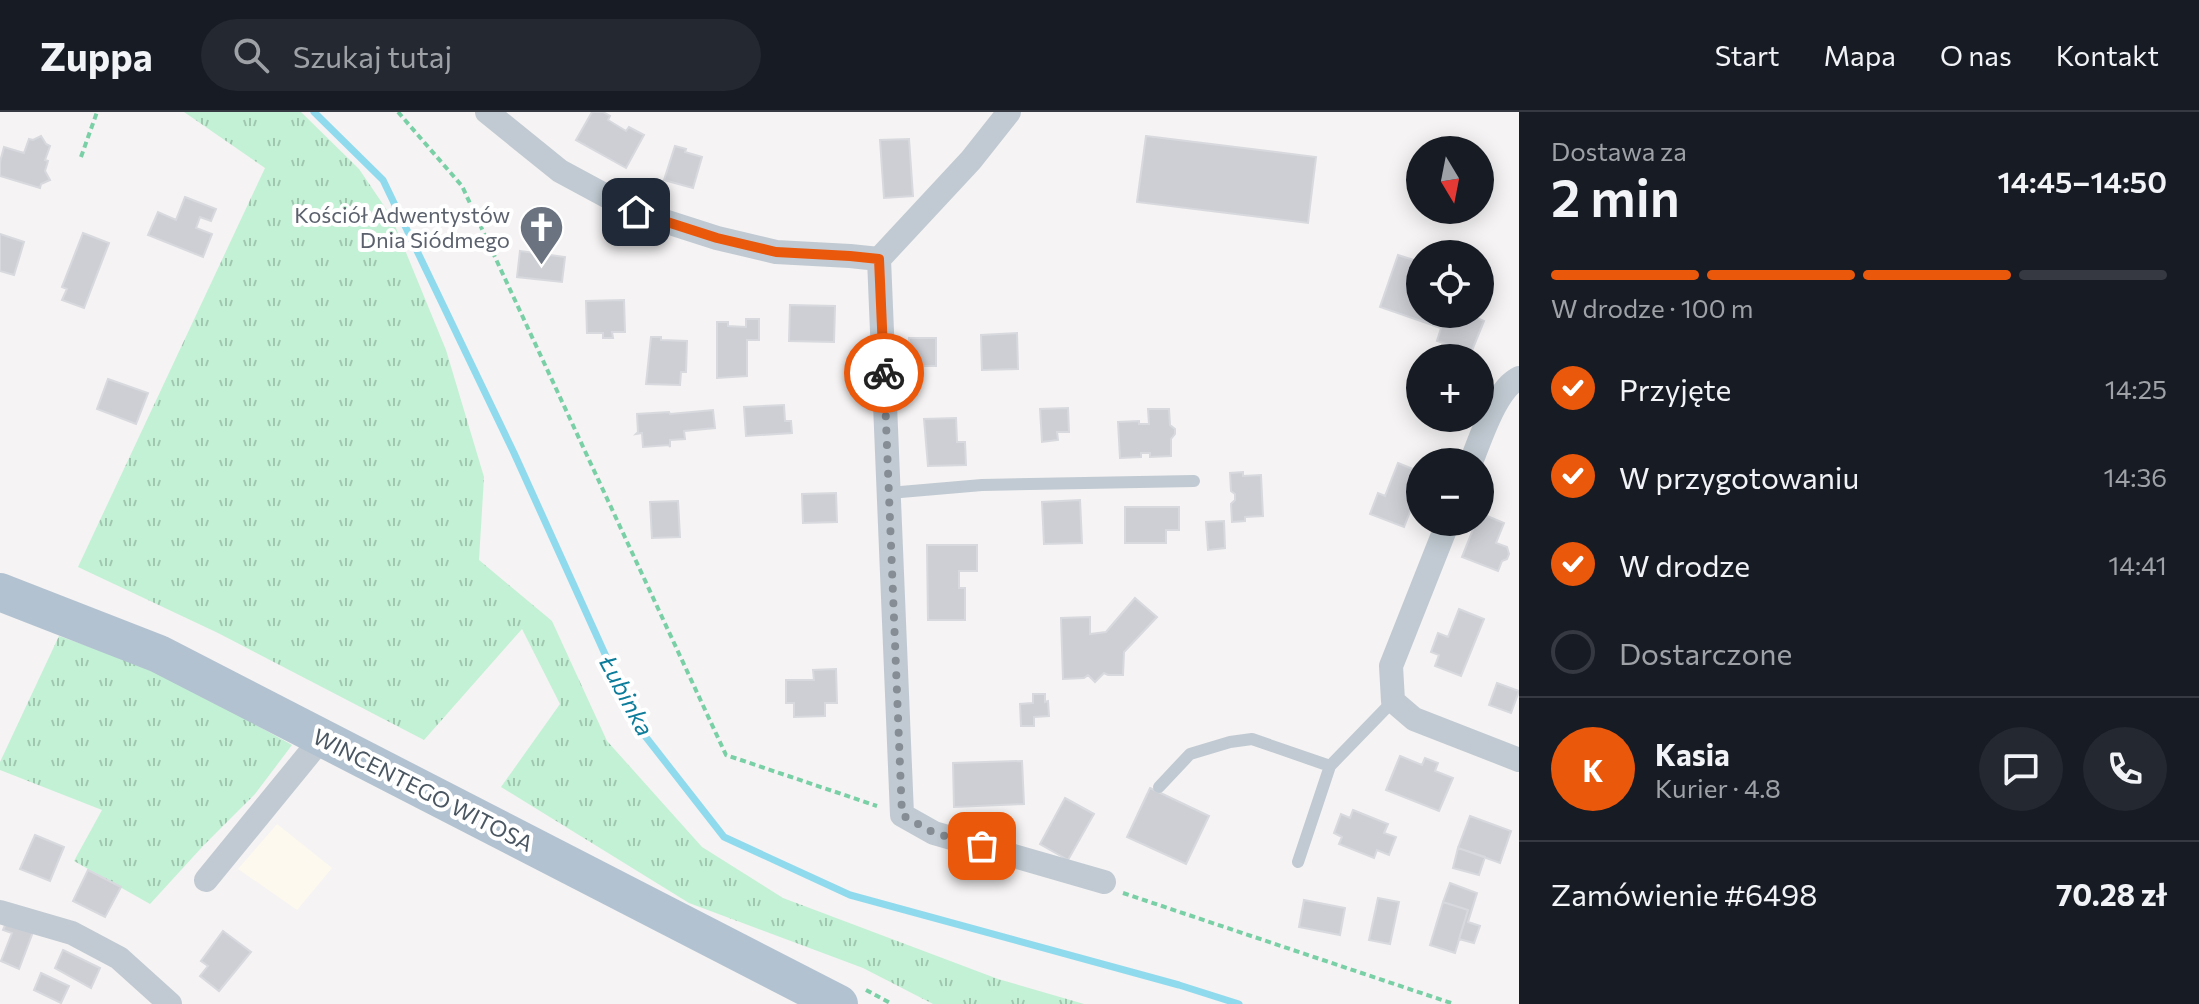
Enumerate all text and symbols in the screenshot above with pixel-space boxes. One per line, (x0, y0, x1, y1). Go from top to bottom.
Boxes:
search box (201, 19, 761, 91)
text: Zuppa (40, 32, 153, 79)
icon: search (229, 33, 273, 77)
text: Szukaj tutaj (293, 37, 452, 74)
text: Start (1715, 38, 1780, 72)
text: Mapa (1824, 38, 1896, 72)
text: O nas (1940, 38, 2012, 72)
text: Kontakt (2056, 38, 2159, 72)
text: Dostawa za (1551, 135, 1687, 166)
north arrow (1406, 136, 1494, 224)
map controls (1406, 136, 1494, 536)
text: 14:45–14:50 (1997, 162, 2167, 199)
text: 2 min (1551, 164, 1680, 228)
pin (602, 178, 670, 246)
icon: home (614, 190, 658, 234)
place label: Kościół Adwentystów Dnia Siódmego (294, 201, 510, 253)
church icon: Kościół Adwentystów Dnia Siódmego (517, 204, 565, 267)
button: locate (1406, 240, 1494, 328)
text: W drodze · 100 m (1551, 292, 1753, 323)
courier (844, 333, 924, 413)
button: + (1406, 344, 1494, 432)
icon: bike (862, 351, 906, 395)
icon: check (1551, 366, 1595, 410)
text: Przyjęte (1619, 370, 1731, 407)
text: 14:25 (2105, 373, 2167, 404)
button: − (1406, 448, 1494, 536)
icon: check (1551, 454, 1595, 498)
text: W przygotowaniu (1619, 458, 1859, 495)
text: 14:36 (2104, 461, 2167, 492)
icon: check (1551, 542, 1595, 586)
text: W drodze (1619, 546, 1750, 583)
text: 14:41 (2108, 549, 2167, 580)
text: Dostarczone (1619, 634, 1792, 671)
water label: Łubinka (594, 650, 661, 740)
street label: WINCENTEGO WITOSA (309, 722, 538, 857)
button: chat (1979, 727, 2063, 811)
button: phone (2083, 727, 2167, 811)
text: Kasia (1655, 735, 1730, 772)
text: K (1583, 751, 1603, 788)
text: Kurier · 4.8 (1655, 772, 1781, 803)
pin (948, 812, 1016, 880)
icon: bag (960, 824, 1004, 868)
text: Zamówienie #6498 (1551, 875, 1818, 912)
text: 70.28 zł (2056, 875, 2167, 912)

